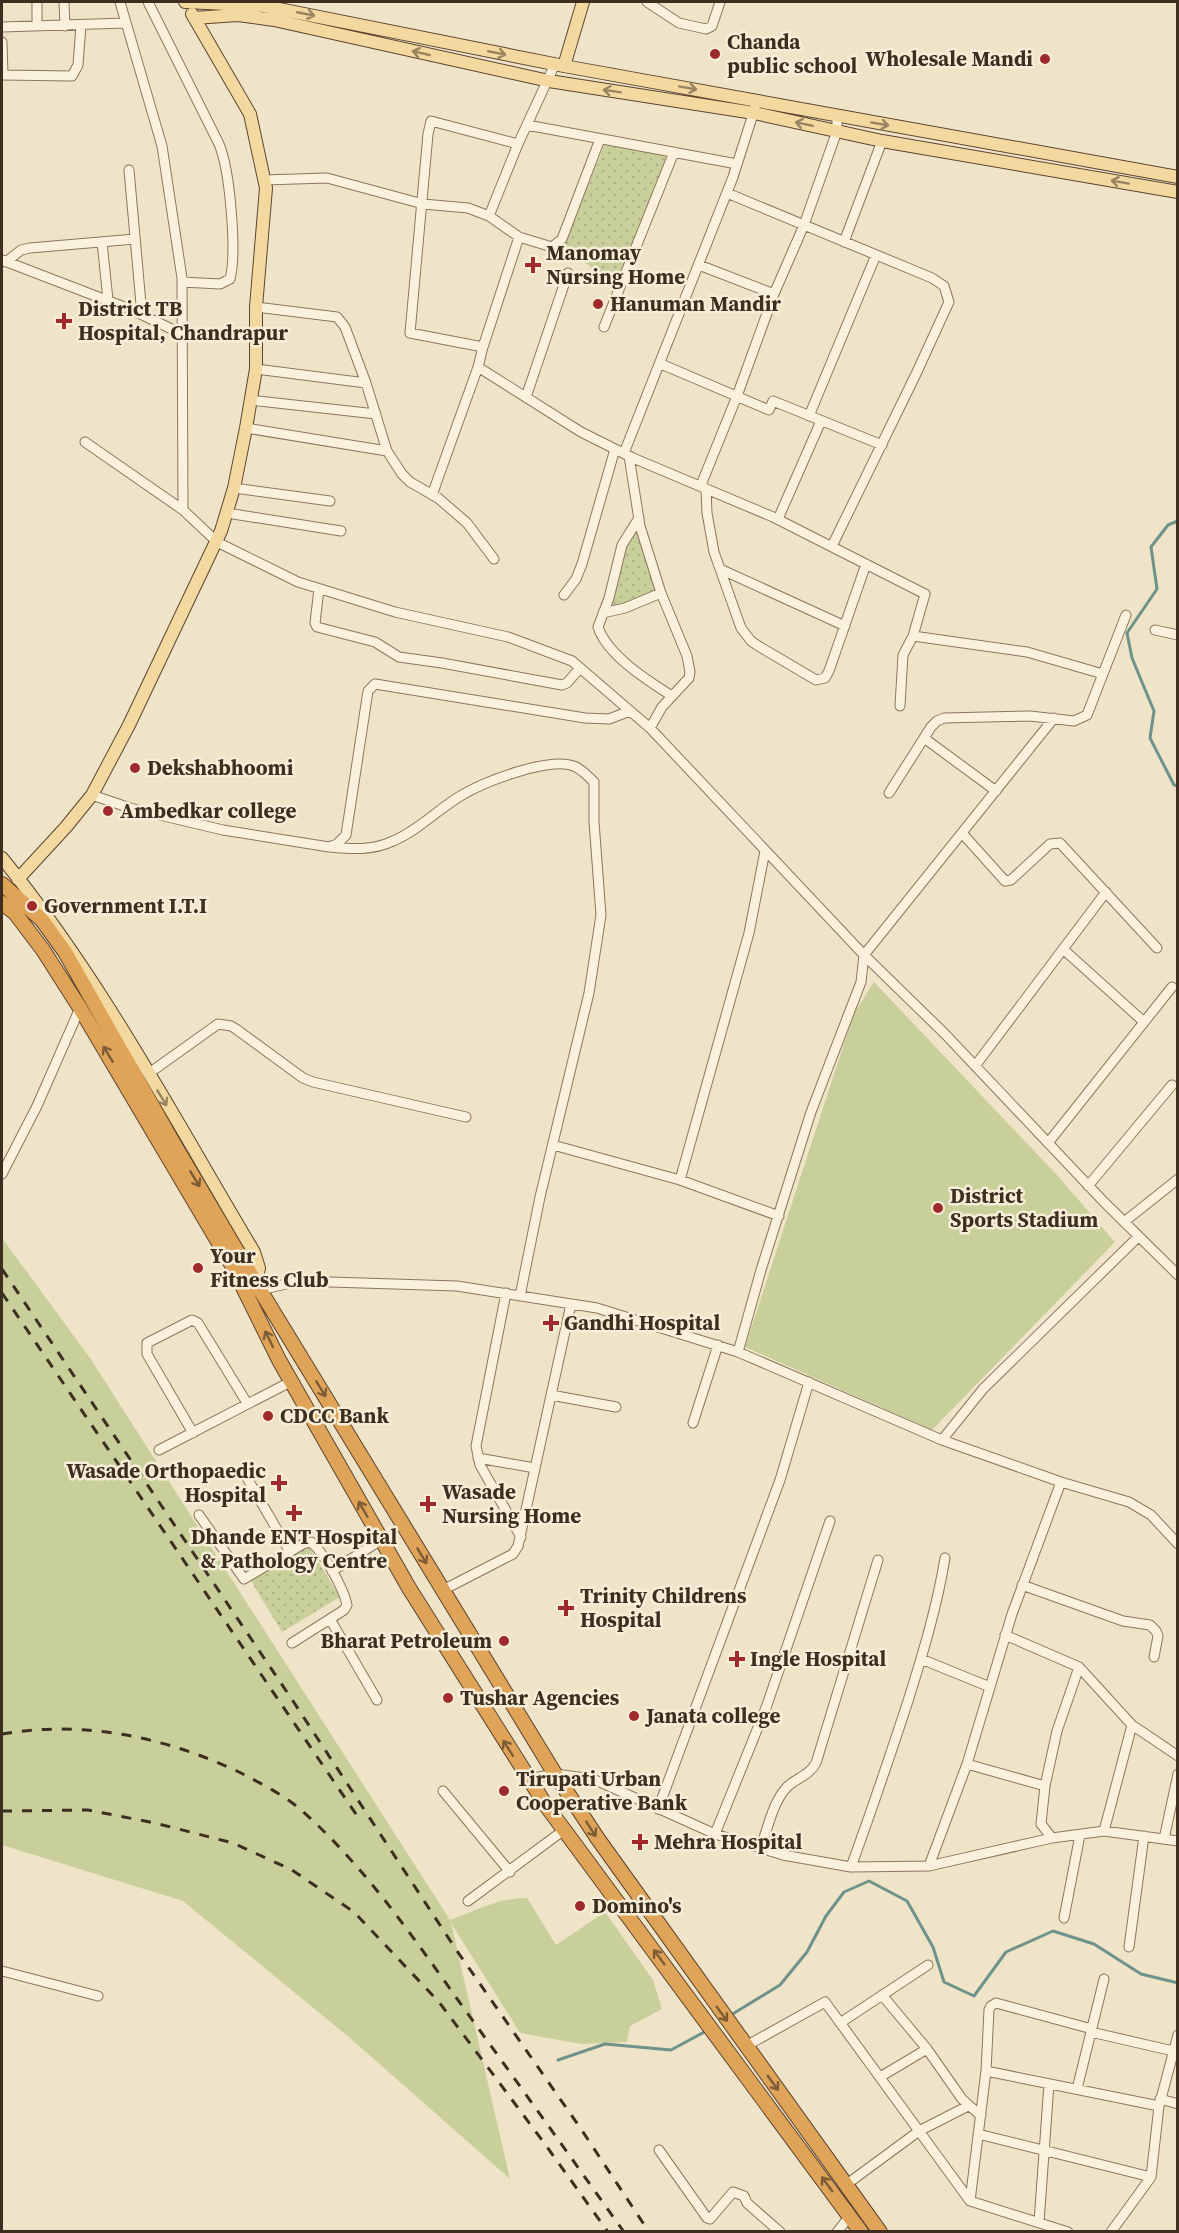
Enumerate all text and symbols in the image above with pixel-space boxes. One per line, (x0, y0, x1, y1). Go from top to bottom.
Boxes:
one-way arrow (295, 9, 315, 20)
place label: Chanda public school (727, 27, 858, 80)
place label: Wholesale Mandi (866, 44, 1033, 73)
one-way arrow (412, 47, 431, 58)
marker: Chanda public school (708, 47, 722, 61)
one-way arrow (486, 48, 506, 59)
marker: Wholesale Mandi (1038, 52, 1052, 66)
one-way arrow (678, 83, 698, 94)
one-way arrow (603, 85, 622, 96)
one-way arrow (795, 118, 814, 129)
one-way arrow (870, 118, 890, 129)
one-way arrow (1111, 176, 1130, 187)
place label: Manomay Nursing Home (546, 238, 685, 291)
marker: Manomay Nursing Home (524, 256, 542, 274)
place label: Hanuman Mandir (610, 289, 781, 318)
place label: District TB Hospital, Chandrapur (78, 294, 288, 347)
marker: Hanuman Mandir (591, 297, 605, 311)
marker: District TB Hospital, Chandrapur (55, 312, 73, 330)
place label: Dekshabhoomi (147, 753, 294, 782)
marker: Dekshabhoomi (128, 761, 142, 775)
place label: Ambedkar college (120, 796, 296, 825)
marker: Ambedkar college (101, 804, 115, 818)
place label: Government I.T.I (44, 891, 207, 920)
marker: Government I.T.I (25, 899, 39, 913)
one-way arrow (101, 1046, 113, 1063)
one-way arrow (157, 1089, 169, 1106)
one-way arrow (189, 1170, 201, 1187)
place label: District Sports Stadium (950, 1181, 1098, 1234)
marker: District Sports Stadium (931, 1201, 945, 1215)
place label: Your Fitness Club (210, 1241, 329, 1294)
marker: Your Fitness Club (191, 1261, 205, 1275)
place label: Gandhi Hospital (564, 1308, 720, 1337)
marker: Gandhi Hospital (542, 1314, 560, 1332)
one-way arrow (262, 1330, 274, 1348)
one-way arrow (315, 1380, 327, 1397)
place label: CDCC Bank (280, 1401, 389, 1430)
marker: CDCC Bank (261, 1409, 275, 1423)
place label: Wasade Orthopaedic Hospital (66, 1456, 266, 1509)
marker: Wasade Orthopaedic Hospital (270, 1474, 288, 1492)
place label: Wasade Nursing Home (442, 1477, 581, 1530)
marker: Wasade Nursing Home (419, 1495, 437, 1513)
one-way arrow (357, 1501, 369, 1518)
marker: Dhande ENT Hospital & Pathology Centre (285, 1504, 303, 1522)
place label: Dhande ENT Hospital & Pathology Centre (191, 1522, 397, 1575)
one-way arrow (417, 1547, 429, 1564)
place label: Trinity Childrens Hospital (580, 1581, 747, 1634)
marker: Trinity Childrens Hospital (557, 1599, 575, 1617)
place label: Bharat Petroleum (321, 1626, 492, 1655)
marker: Bharat Petroleum (497, 1634, 511, 1648)
place label: Ingle Hospital (750, 1644, 886, 1673)
marker: Ingle Hospital (728, 1650, 746, 1668)
place label: Tushar Agencies (460, 1683, 620, 1712)
marker: Tushar Agencies (441, 1691, 455, 1705)
place label: Janata college (644, 1701, 781, 1730)
marker: Janata college (627, 1709, 641, 1723)
one-way arrow (501, 1740, 513, 1757)
place label: Tirupati Urban Cooperative Bank (516, 1764, 688, 1817)
marker: Tirupati Urban Cooperative Bank (497, 1784, 511, 1798)
one-way arrow (585, 1820, 597, 1836)
place label: Mehra Hospital (654, 1827, 803, 1856)
marker: Mehra Hospital (631, 1833, 649, 1851)
place label: Domino's (592, 1891, 682, 1920)
marker: Domino's (573, 1899, 587, 1913)
one-way arrow (653, 1949, 665, 1965)
one-way arrow (716, 2005, 729, 2021)
one-way arrow (767, 2075, 780, 2091)
one-way arrow (821, 2177, 833, 2193)

